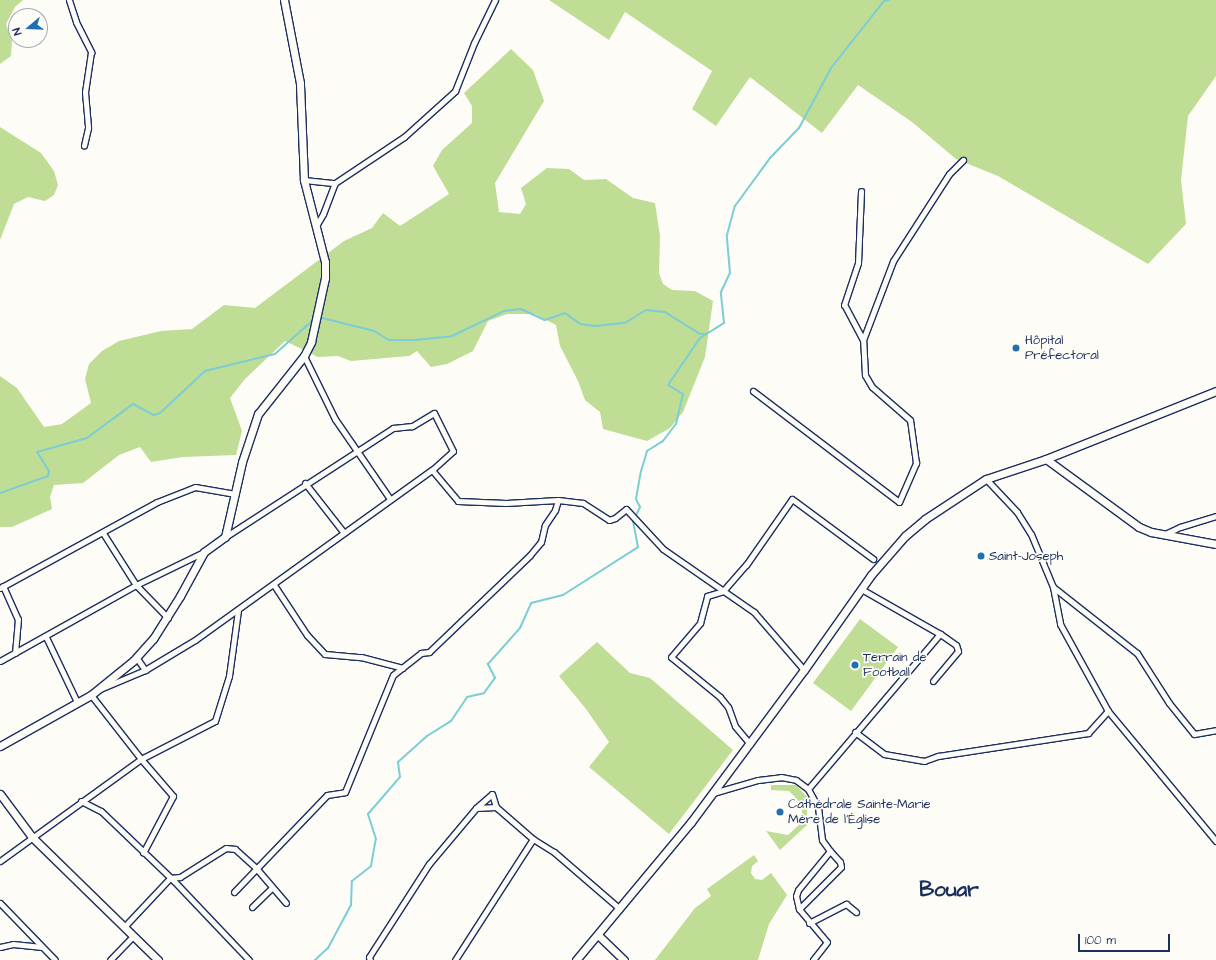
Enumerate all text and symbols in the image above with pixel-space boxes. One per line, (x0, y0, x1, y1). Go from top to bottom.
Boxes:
north arrow (8, 8, 48, 48)
text: N (9, 26, 25, 37)
place label: Hôpital Préfectoral (1025, 333, 1099, 364)
marker: Hôpital Préfectoral (1010, 342, 1022, 354)
place label: Saint-Joseph (989, 548, 1063, 564)
marker: Saint-Joseph (976, 551, 986, 561)
place label: Terrain de Football (863, 650, 926, 681)
marker: Terrain de Football (850, 660, 860, 670)
place label: Cathédrale Sainte-Marie Mère de l'Église (788, 797, 931, 828)
marker: Cathédrale Sainte-Marie Mère de l'Église (775, 807, 785, 817)
district label: Bouar (919, 877, 979, 903)
scale bar (1080, 926, 1172, 952)
text: 100 m (1085, 932, 1116, 949)

